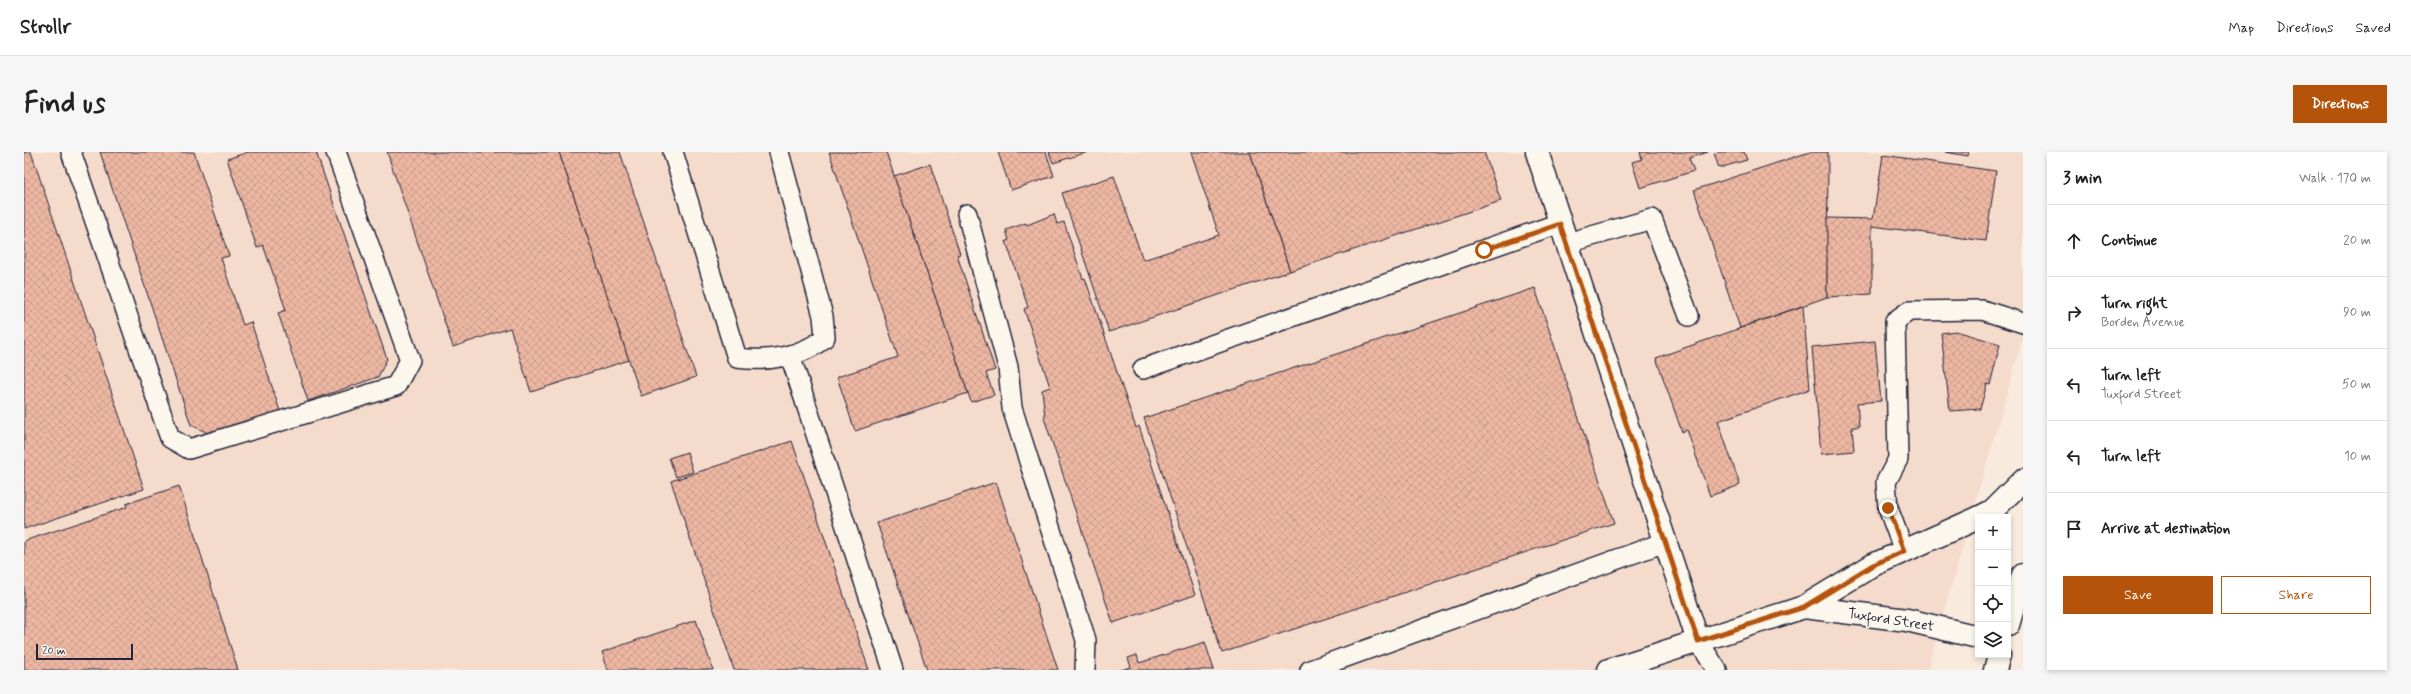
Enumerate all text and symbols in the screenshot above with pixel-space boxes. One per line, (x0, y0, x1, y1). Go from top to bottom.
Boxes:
text: Strollr (20, 15, 71, 40)
text: Map (2228, 19, 2254, 37)
text: Directions (2276, 19, 2334, 37)
text: Saved (2356, 19, 2391, 37)
button: Directions (2293, 85, 2387, 123)
text: Find us (24, 86, 105, 123)
text: 3 min (2063, 167, 2102, 189)
text: Walk · 170 m (2299, 170, 2371, 187)
icon: ahead (2063, 230, 2085, 252)
text: Continue (2101, 231, 2157, 251)
text: 20 m (2343, 232, 2371, 249)
route start (1475, 241, 1493, 259)
text: Turn right (2101, 294, 2168, 314)
icon: right (2063, 302, 2085, 324)
text: 90 m (2343, 304, 2371, 321)
text: Borden Avenue (2101, 314, 2185, 331)
text: Turn left (2101, 366, 2161, 386)
icon: left (2063, 374, 2085, 396)
text: 50 m (2342, 376, 2371, 393)
text: Tuxford Street (2101, 386, 2182, 403)
icon: left (2063, 446, 2085, 468)
text: Turn left (2101, 447, 2161, 467)
text: 10 m (2344, 448, 2371, 465)
route end (1879, 499, 1897, 517)
map controls (1975, 514, 2011, 658)
button: + (1975, 514, 2011, 550)
icon: arrive (2063, 518, 2085, 540)
text: Arrive at destination (2101, 519, 2230, 539)
button: − (1975, 550, 2011, 586)
button: Save (2063, 576, 2213, 614)
button: Share (2221, 576, 2371, 614)
button: locate (1975, 586, 2011, 622)
street label: Tuxford Street (1846, 604, 1936, 638)
button: layers (1975, 622, 2011, 658)
scale bar (36, 642, 133, 661)
text: 20 m (42, 644, 65, 658)

